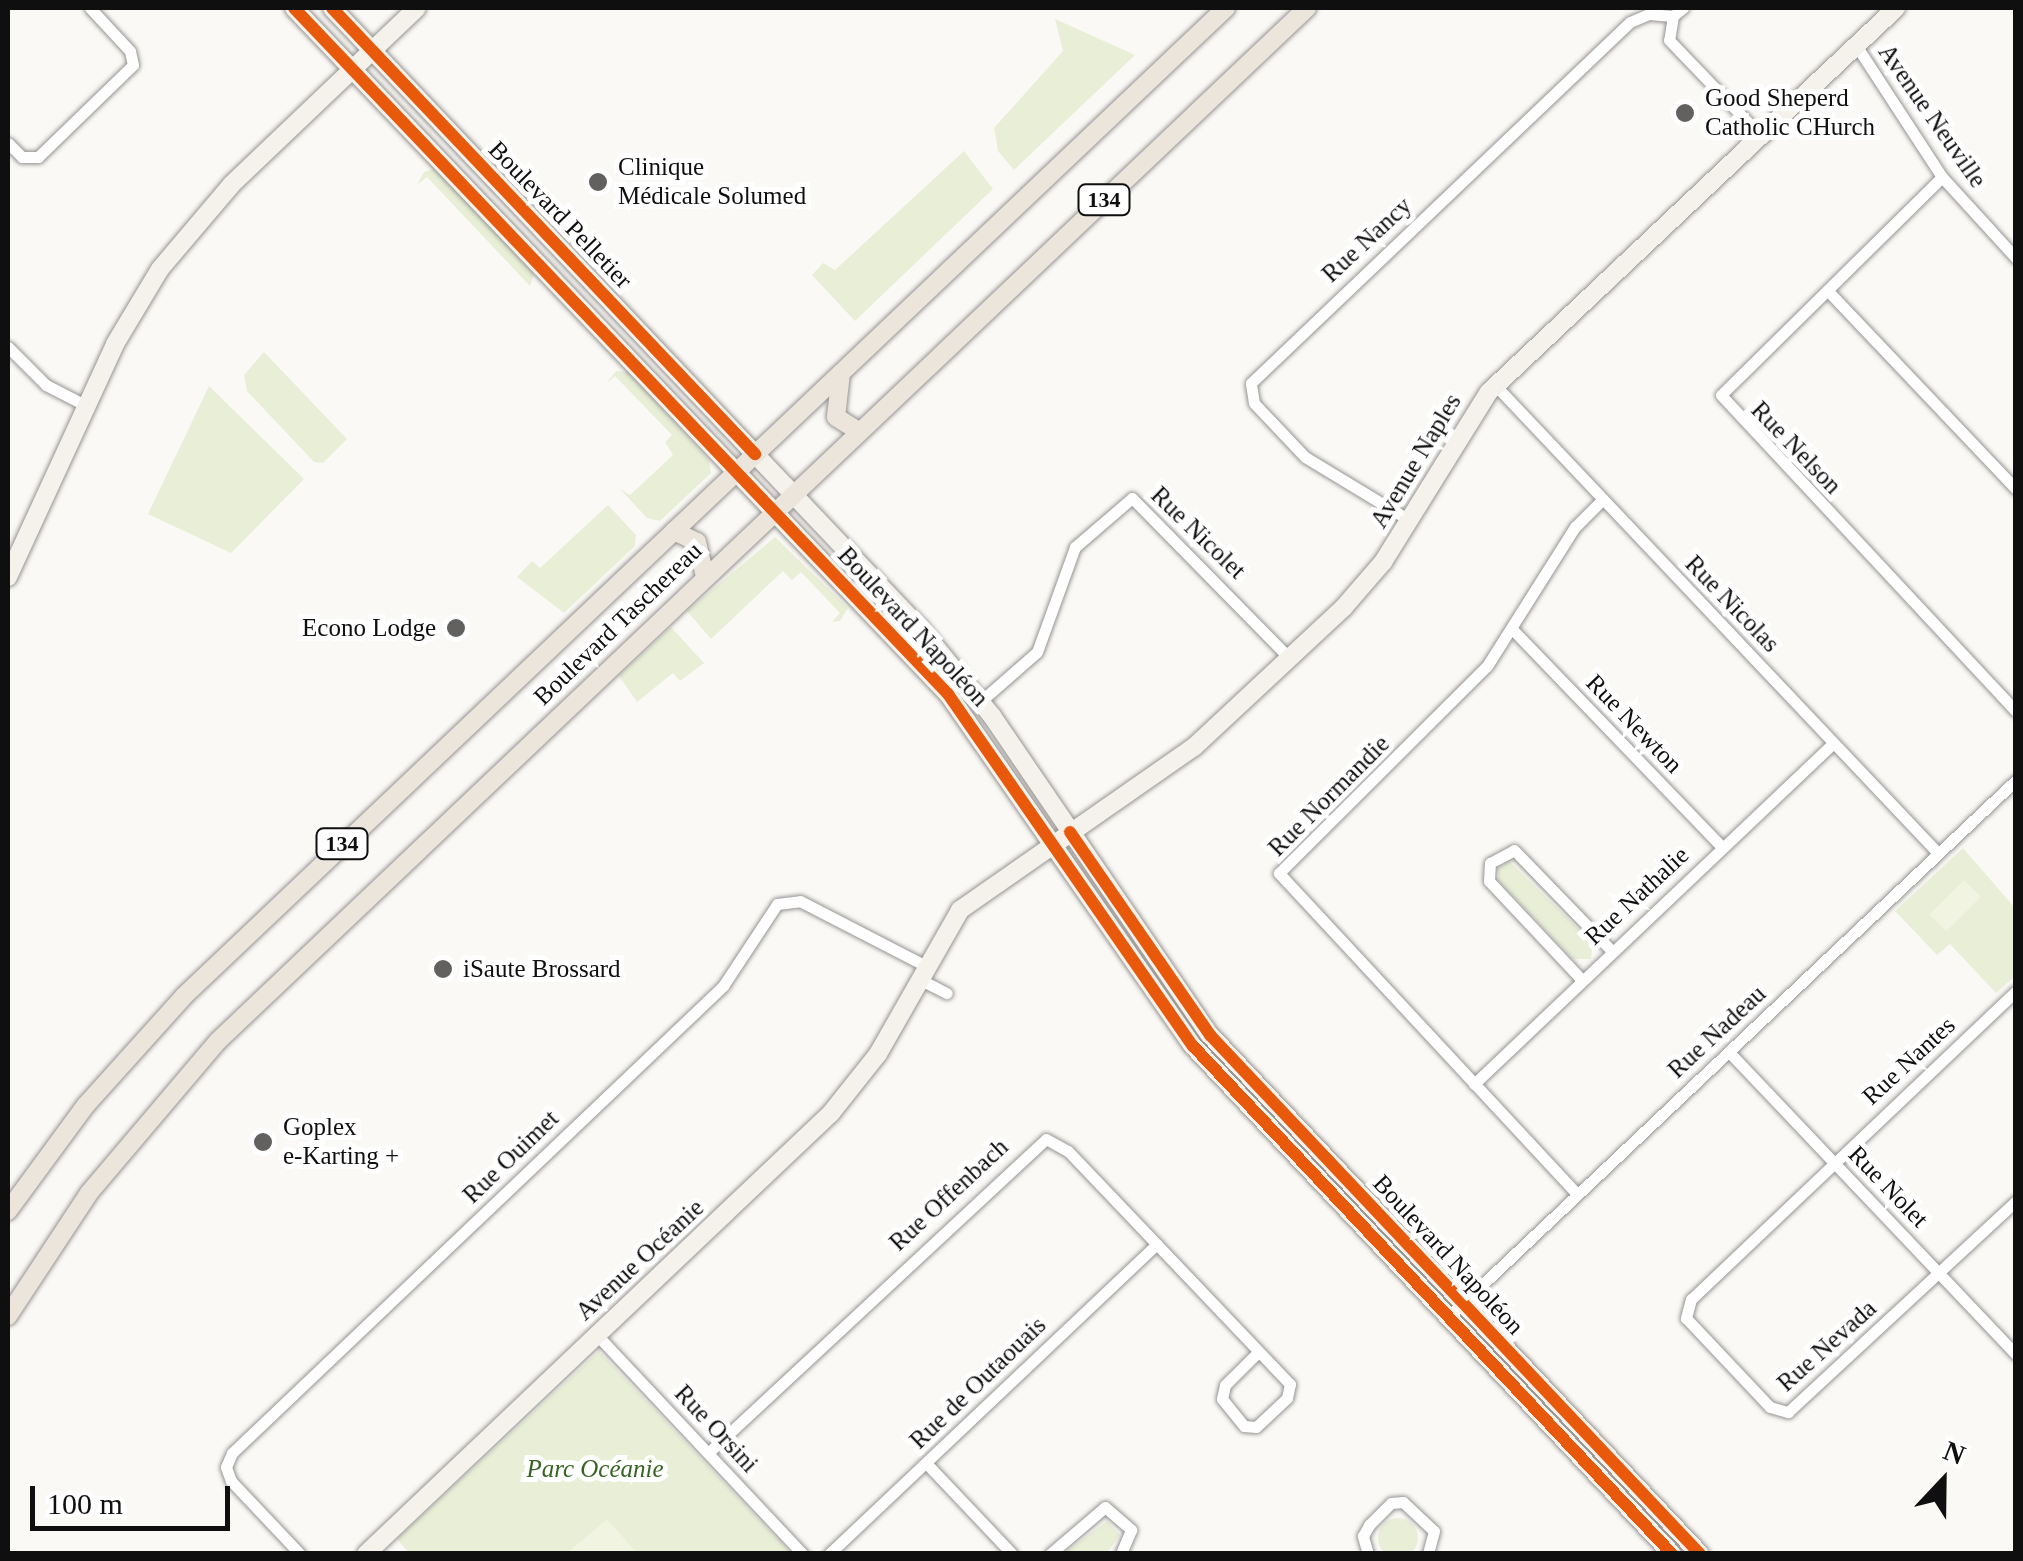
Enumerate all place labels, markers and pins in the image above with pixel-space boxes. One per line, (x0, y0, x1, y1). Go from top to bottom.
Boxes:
place label: Good Sheperd Catholic CHurch (1705, 84, 1875, 143)
marker: Good Sheperd Catholic CHurch (1674, 102, 1696, 124)
place label: Clinique Médicale Solumed (618, 153, 806, 212)
marker: Clinique Médicale Solumed (587, 171, 609, 193)
place label: Econo Lodge (302, 613, 436, 643)
marker: Econo Lodge (445, 617, 467, 639)
place label: iSaute Brossard (463, 954, 621, 984)
marker: iSaute Brossard (432, 958, 454, 980)
place label: Goplex e-Karting + (283, 1113, 399, 1172)
marker: Goplex e-Karting + (252, 1131, 274, 1153)

